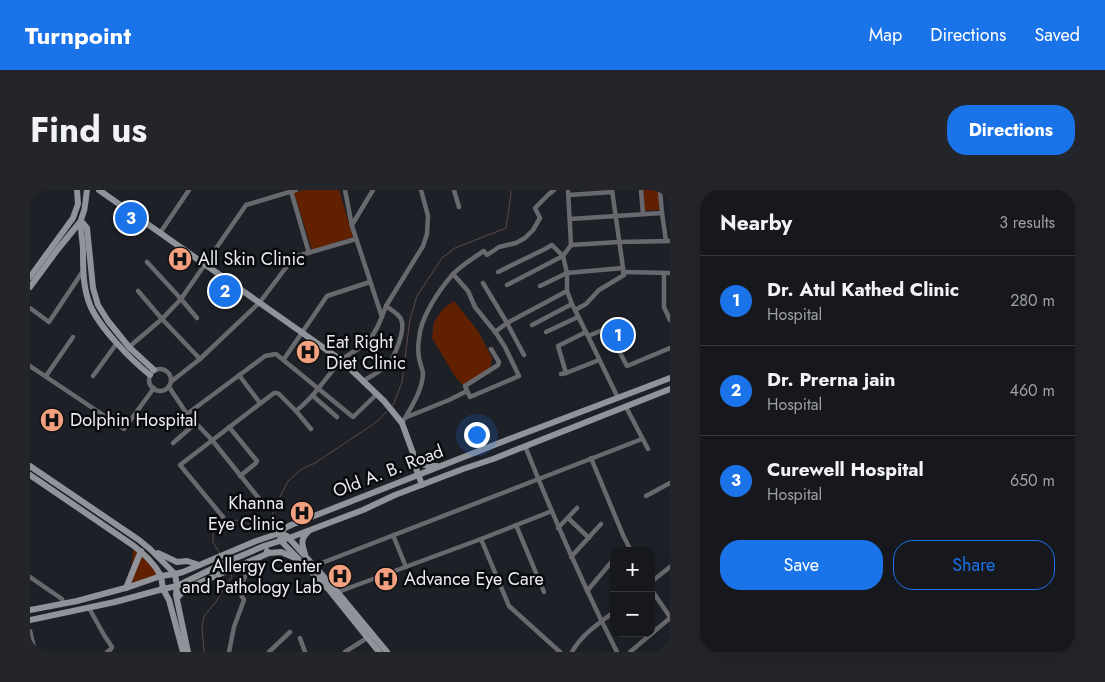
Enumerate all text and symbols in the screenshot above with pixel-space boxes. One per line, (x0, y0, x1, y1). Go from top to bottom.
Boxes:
text: Turnpoint (25, 18, 131, 53)
text: Map (869, 22, 902, 48)
text: Directions (930, 22, 1006, 48)
text: Saved (1034, 22, 1080, 48)
text: Find us (30, 105, 147, 155)
button: Directions (947, 105, 1075, 155)
pin: 3 (115, 199, 147, 237)
text: Nearby (720, 208, 792, 238)
text: 3 results (999, 211, 1055, 234)
hospital icon: All Skin Clinic (167, 246, 193, 272)
place label: All Skin Clinic (198, 246, 305, 272)
pin: 2 (209, 272, 241, 310)
text: Dr. Atul Kathed Clinic (767, 276, 959, 303)
text: 1 (732, 289, 740, 312)
text: 280 m (1010, 289, 1055, 312)
text: Hospital (767, 303, 822, 326)
pin: 1 (602, 316, 634, 354)
place label: Eat Right Diet Clinic (326, 329, 406, 376)
hospital icon: Eat Right Diet Clinic (295, 339, 321, 365)
text: Dr. Prerna jain (767, 366, 896, 393)
text: 2 (731, 379, 741, 402)
text: 460 m (1010, 379, 1055, 402)
text: Hospital (767, 393, 822, 416)
hospital icon: Dolphin Hospital (39, 407, 65, 433)
place label: Dolphin Hospital (70, 407, 197, 433)
your location (464, 422, 490, 448)
street label: Old A. B. Road (329, 438, 447, 504)
text: Curewell Hospital (767, 456, 924, 483)
text: 3 (731, 469, 741, 492)
text: 650 m (1010, 469, 1055, 492)
text: Hospital (767, 483, 822, 506)
place label: Khanna Eye Clinic (208, 490, 284, 537)
hospital icon: Khanna Eye Clinic (289, 500, 315, 526)
button: Save (720, 540, 883, 590)
button: Share (893, 540, 1055, 590)
map controls (610, 547, 655, 637)
button: + (610, 547, 655, 592)
place label: Allergy Center and Pathology Lab (182, 553, 323, 600)
hospital icon: Allergy Center and Pathology Lab (327, 563, 353, 589)
hospital icon: Advance Eye Care (373, 566, 399, 592)
place label: Advance Eye Care (404, 566, 544, 592)
button: − (610, 592, 655, 637)

